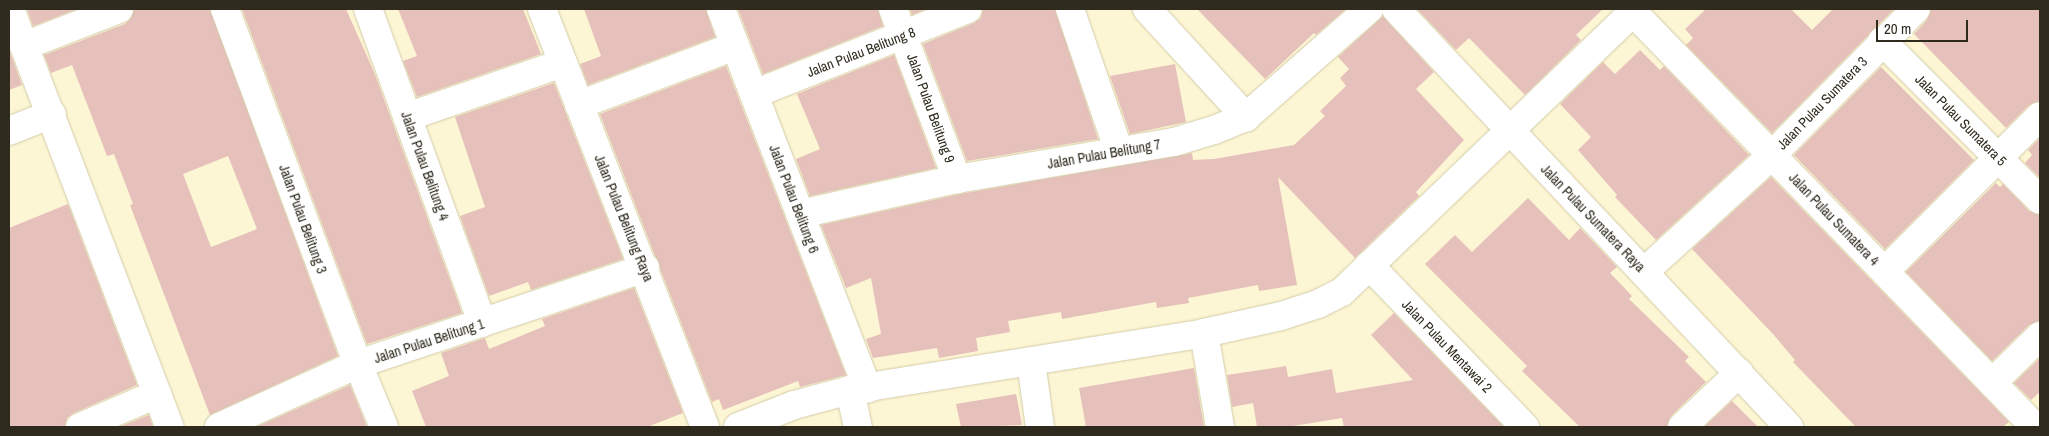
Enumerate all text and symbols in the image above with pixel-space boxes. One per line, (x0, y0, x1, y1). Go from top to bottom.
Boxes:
scale bar (1879, 10, 1972, 42)
text: 20 m (1884, 18, 1911, 39)
street label: Jalan Pulau Belitung 8 (804, 24, 918, 80)
street label: Jalan Pulau Belitung 9 (903, 51, 959, 165)
street label: Jalan Pulau Sumatera 3 (1773, 53, 1871, 153)
street label: Jalan Pulau Sumatera 5 (1912, 71, 2010, 169)
street label: Jalan Pulau Belitung 4 (397, 109, 453, 223)
street label: Jalan Pulau Belitung 7 (1046, 136, 1162, 172)
street label: Jalan Pulau Belitung 6 (766, 142, 822, 256)
street label: Jalan Pulau Belitung Raya (591, 152, 657, 284)
street label: Jalan Pulau Sumatera Raya (1537, 161, 1649, 275)
street label: Jalan Pulau Belitung 3 (275, 162, 331, 276)
street label: Jalan Pulau Sumatera 4 (1785, 169, 1883, 269)
street label: Jalan Pulau Mentawai 2 (1398, 296, 1496, 396)
street label: Jalan Pulau Belitung 1 (372, 315, 486, 367)

